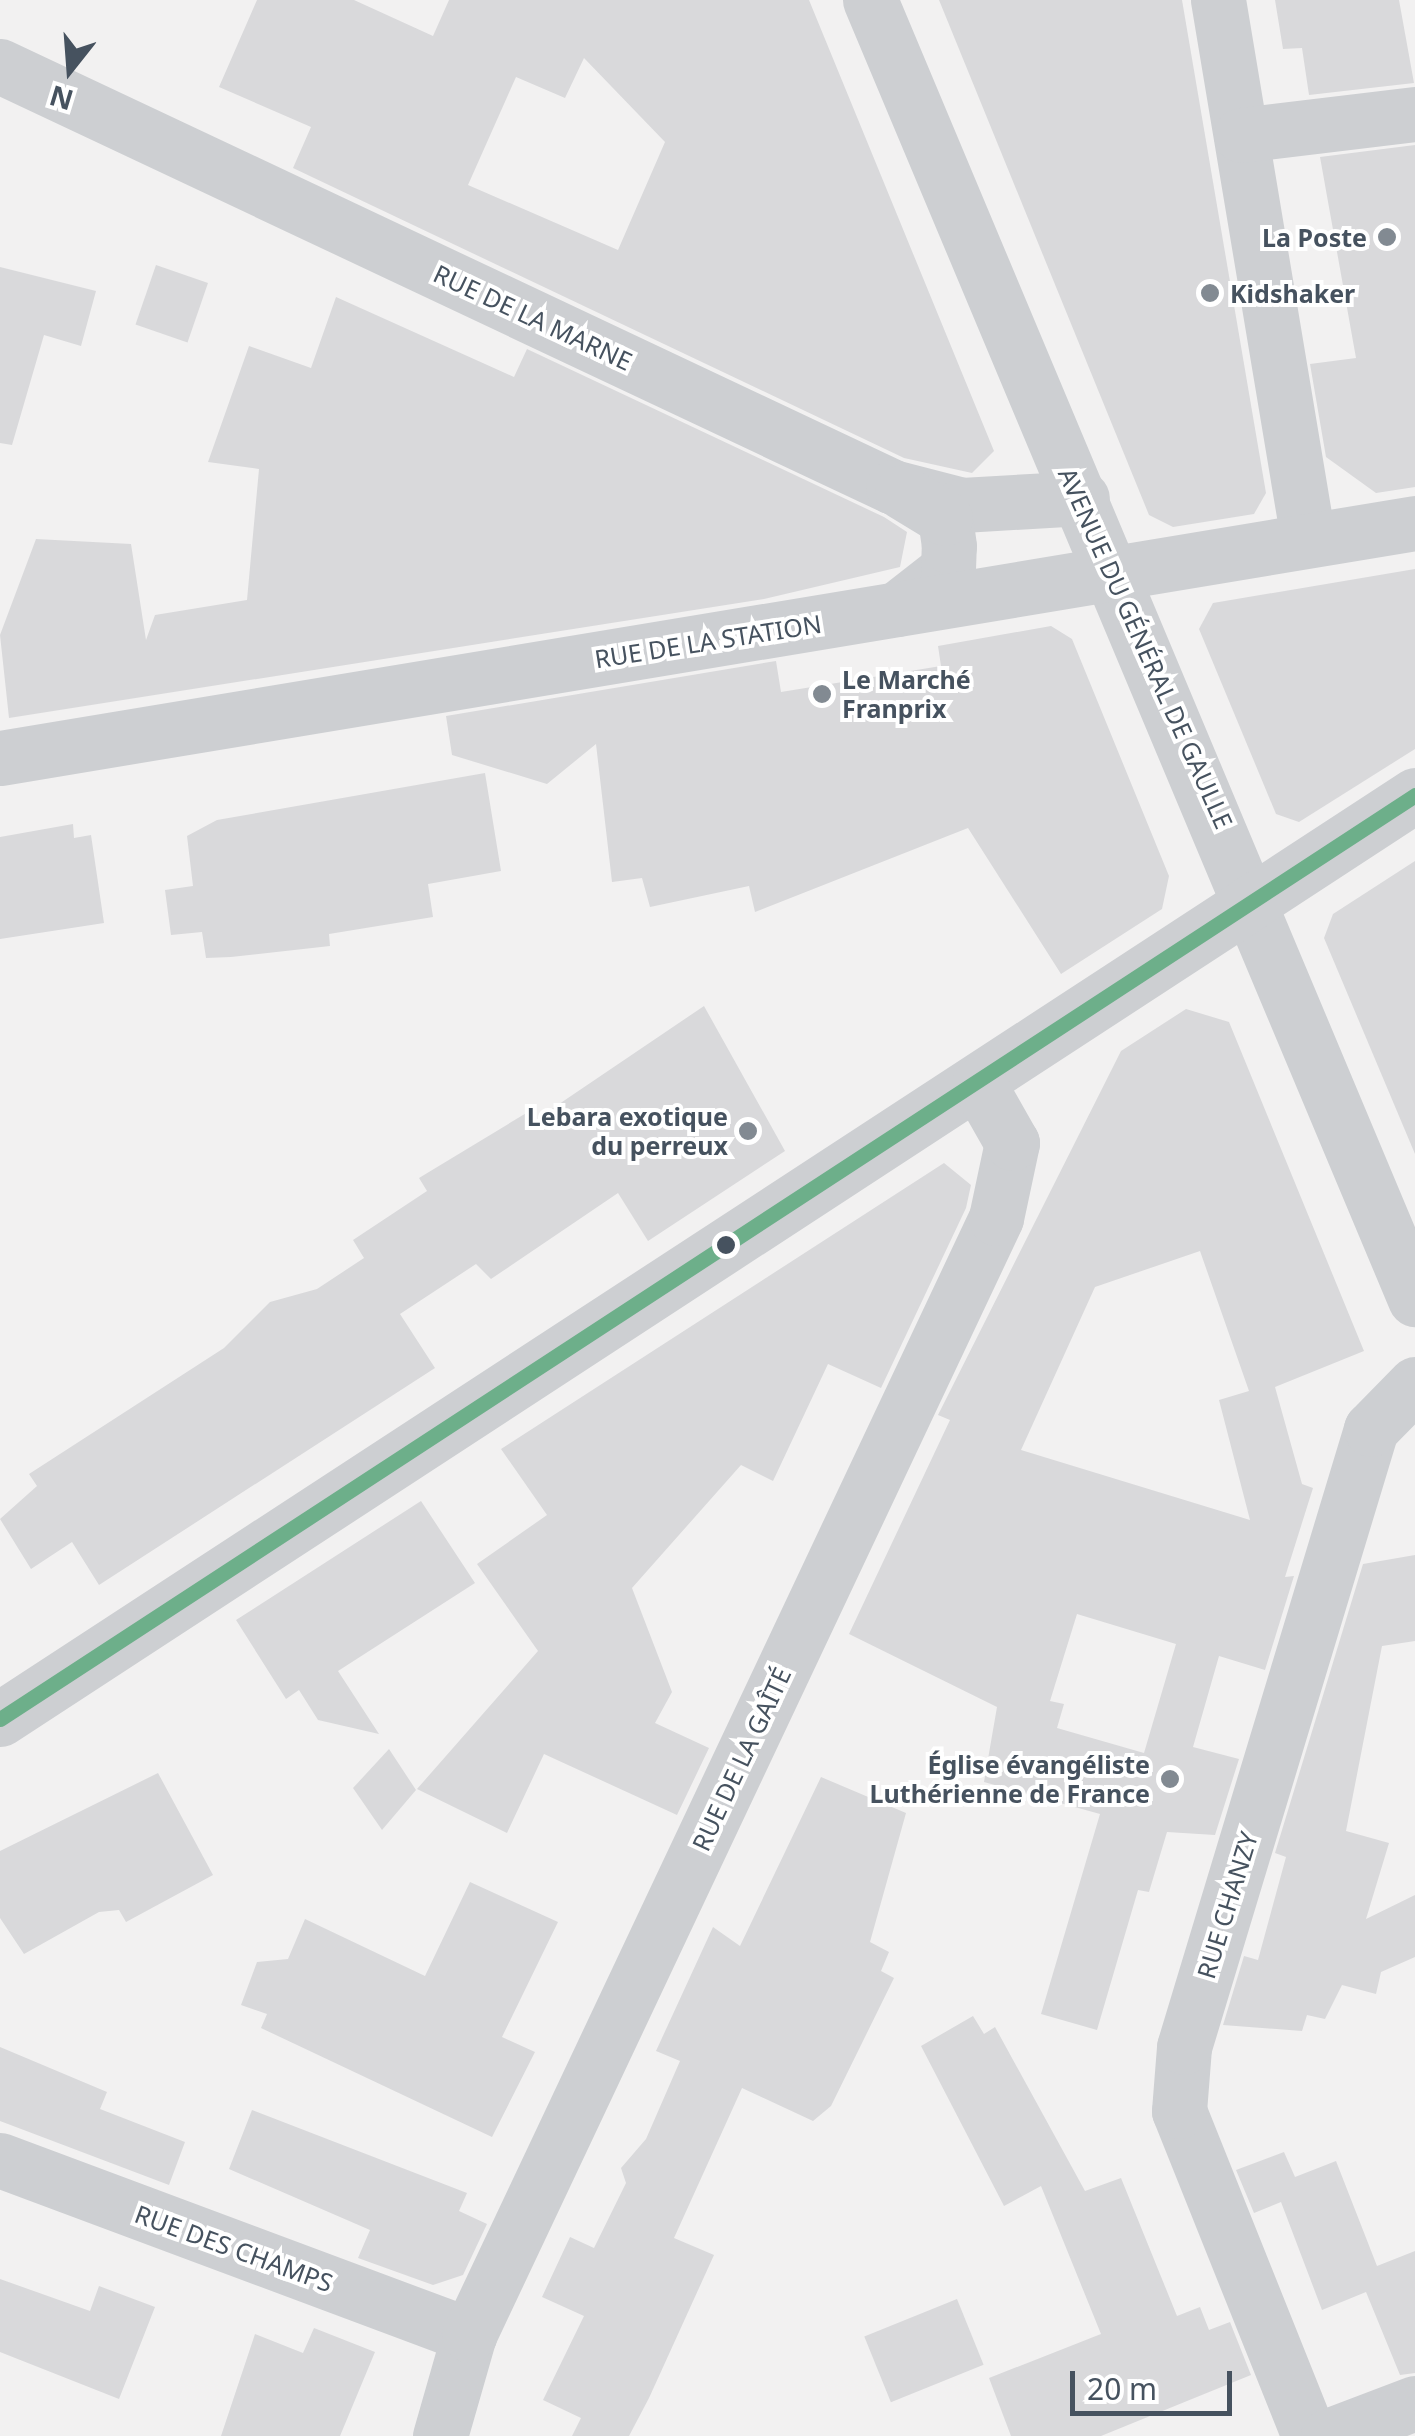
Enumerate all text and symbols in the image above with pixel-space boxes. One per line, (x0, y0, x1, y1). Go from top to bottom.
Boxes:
north arrow (20, 20, 120, 120)
text: N (45, 77, 78, 120)
place label: La Poste (1262, 222, 1367, 252)
marker: La Poste (1376, 226, 1398, 248)
street label: RUE DE LA MARNE (429, 258, 637, 376)
place label: Kidshaker (1230, 278, 1355, 308)
marker: Kidshaker (1199, 282, 1221, 304)
street label: AVENUE DU GÉNÉRAL DE GAULLE (1053, 463, 1239, 833)
street label: RUE DE LA STATION (592, 608, 824, 674)
place label: Le Marché Franprix (842, 665, 971, 724)
marker: Le Marché Franprix (811, 683, 833, 705)
place label: Lebara exotique du perreux (527, 1102, 728, 1161)
marker: Lebara exotique du perreux (737, 1120, 759, 1142)
unlabelled marker (716, 1235, 736, 1255)
street label: RUE DE LA GAÎTÉ (685, 1663, 797, 1855)
place label: Église évangéliste Luthérienne de France (870, 1750, 1150, 1809)
marker: Église évangéliste Luthérienne de France (1159, 1768, 1181, 1790)
street label: RUE CHANZY (1190, 1828, 1264, 1982)
street label: RUE DES CHAMPS (131, 2198, 337, 2298)
scale bar (1075, 2351, 1238, 2413)
text: 20 m (1087, 2368, 1157, 2409)

